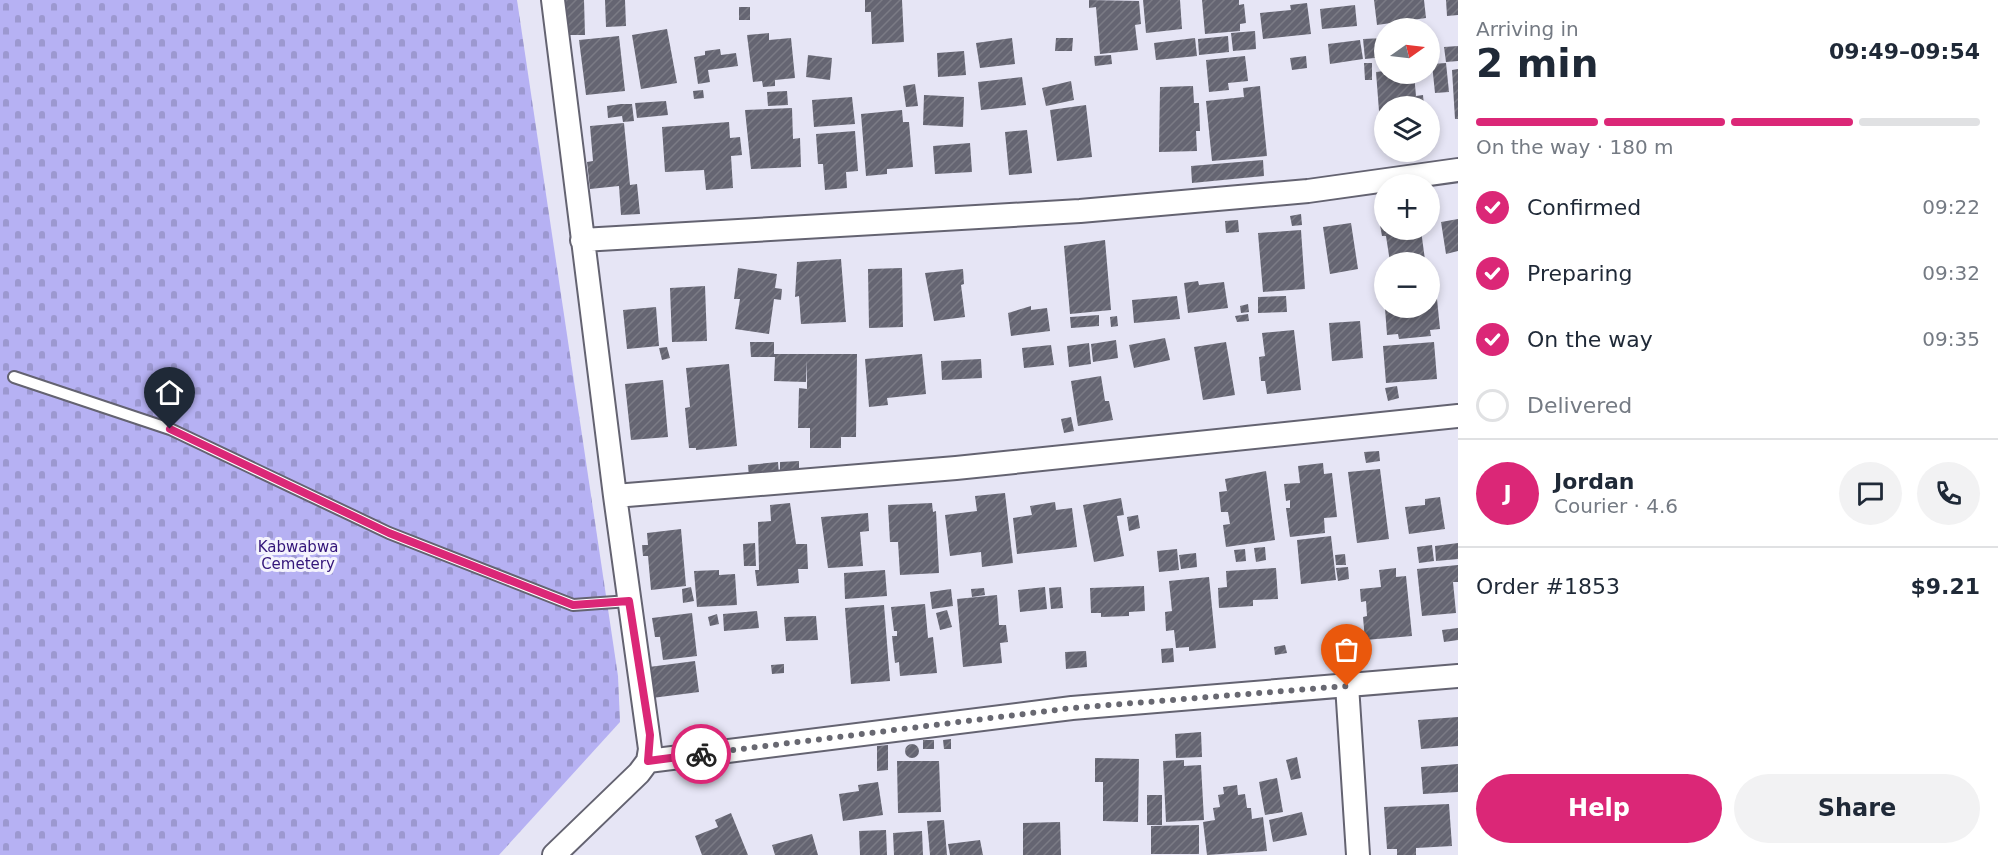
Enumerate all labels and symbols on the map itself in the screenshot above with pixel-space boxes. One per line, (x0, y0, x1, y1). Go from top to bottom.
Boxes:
north arrow (1374, 18, 1440, 84)
pin (144, 367, 195, 429)
park label: Kabwabwa Cemetery (258, 538, 338, 573)
pin (1321, 624, 1372, 686)
courier (671, 724, 731, 784)

